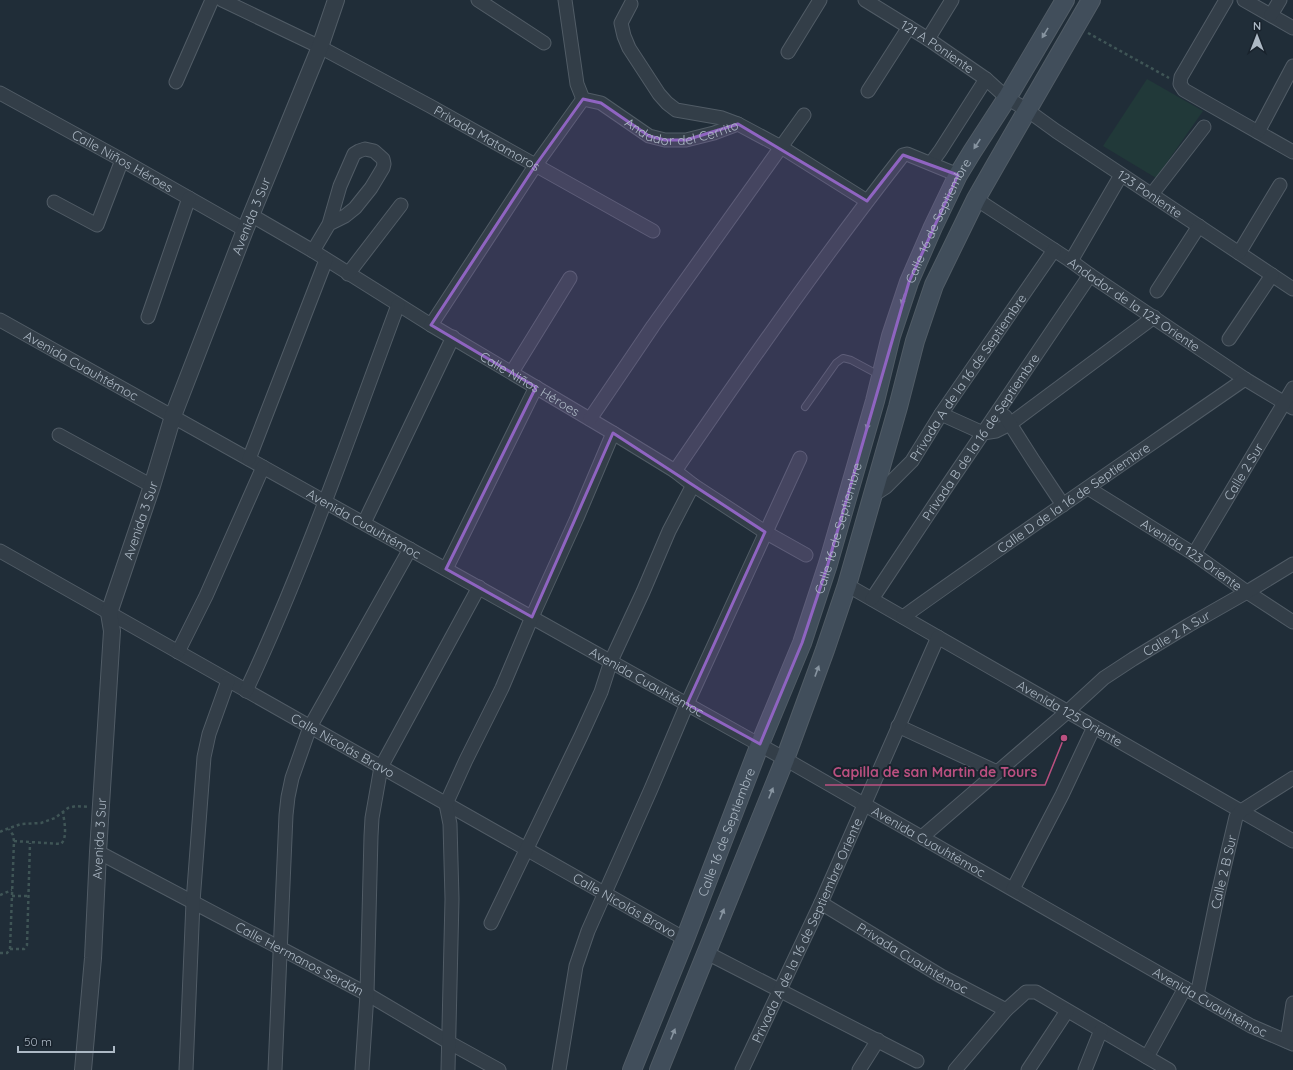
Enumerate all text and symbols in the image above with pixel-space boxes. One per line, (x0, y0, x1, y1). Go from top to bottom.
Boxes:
street label: 121 A Poniente (898, 16, 977, 76)
north arrow (1237, 16, 1277, 56)
text: N (1253, 19, 1261, 33)
one-way arrow (1041, 28, 1049, 38)
street label: Privada Matamoros (431, 102, 543, 174)
street label: Andador del Cerrito (622, 114, 741, 149)
street label: Calle Niños Héroes (69, 126, 176, 195)
one-way arrow (973, 138, 980, 150)
street label: Calle 16 de Septiembre (901, 155, 974, 286)
street label: 123 Poniente (1114, 166, 1186, 221)
street label: Avenida 3 Sur (228, 175, 274, 257)
street label: Andador de la 123 Oriente (1065, 254, 1203, 355)
street label: Privada A de la 16 de Septiembre (906, 291, 1030, 464)
one-way arrow (900, 294, 906, 306)
street label: Avenida Cuauhtémoc (21, 327, 141, 404)
street label: Calle Niños Héroes (477, 348, 583, 419)
street label: Privada B de la 16 de Septiembre (918, 350, 1043, 523)
one-way arrow (865, 418, 871, 430)
street label: Calle D de la 16 de Septiembre (994, 439, 1153, 556)
street label: Calle 2 Sur (1220, 440, 1266, 503)
street label: Calle 16 de Septiembre (811, 461, 865, 596)
street label: Avenida 3 Sur (120, 479, 161, 562)
street label: Avenida Cuauhtémoc (304, 485, 424, 562)
street label: Avenida 123 Oriente (1138, 515, 1245, 594)
street label: Calle 2 A Sur (1140, 607, 1213, 659)
street label: Avenida Cuauhtémoc (587, 643, 707, 720)
one-way arrow (815, 665, 821, 677)
street label: Avenida 125 Oriente (1014, 676, 1125, 749)
street label: Calle Nicolás Bravo (288, 710, 398, 781)
callout: Capilla de san Martin de Tours (825, 759, 1045, 785)
text: Capilla de san Martin de Tours (833, 763, 1037, 781)
street label: Calle 16 de Septiembre (694, 765, 758, 898)
one-way arrow (769, 787, 775, 799)
street label: Avenida 3 Sur (89, 797, 109, 880)
street label: Avenida Cuauhtémoc (869, 802, 989, 880)
street label: Privada A de la 16 de Septiembre Oriente (748, 815, 865, 1045)
street label: Calle 2 B Sur (1207, 833, 1240, 910)
street label: Calle Nicolás Bravo (570, 869, 679, 941)
one-way arrow (720, 907, 726, 919)
street label: Calle Hermanos Serdán (233, 918, 366, 999)
street label: Privada Cuauhtémoc (854, 919, 971, 997)
street label: Avenida Cuauhtémoc (1150, 964, 1270, 1040)
one-way arrow (671, 1027, 677, 1039)
scale bar (18, 1028, 114, 1054)
text: 50 m (24, 1034, 52, 1049)

